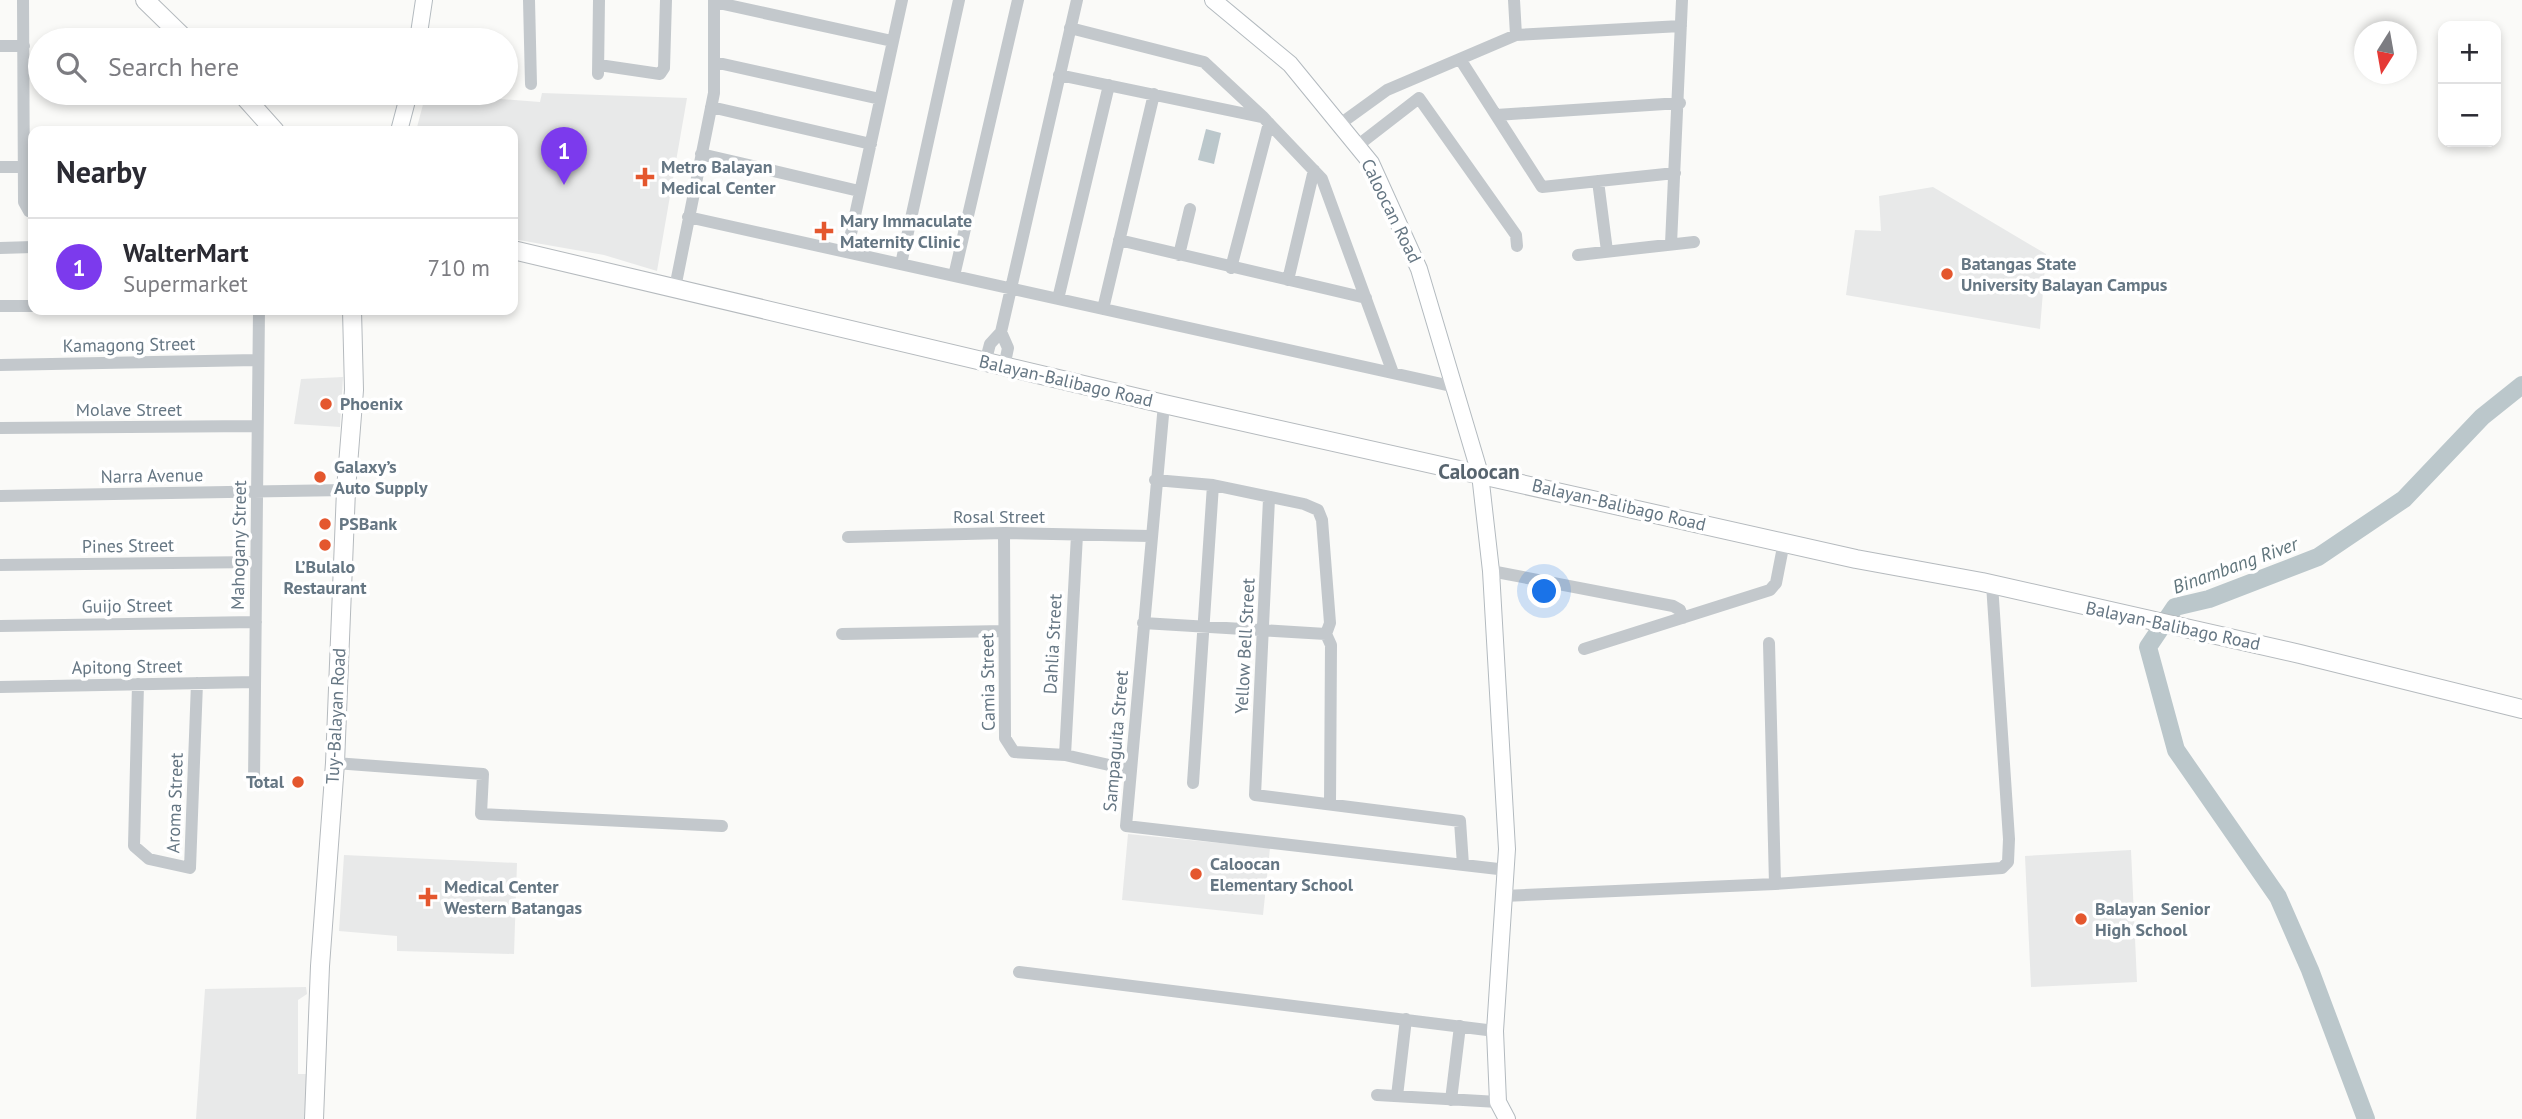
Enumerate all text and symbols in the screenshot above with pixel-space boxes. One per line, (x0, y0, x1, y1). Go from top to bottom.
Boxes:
north arrow (2354, 21, 2417, 84)
map controls (2438, 21, 2501, 147)
button: + (2438, 21, 2501, 84)
search box (28, 28, 518, 105)
icon: search (52, 48, 90, 86)
text: Search here (108, 50, 239, 83)
button: − (2438, 84, 2501, 147)
pin: 1 (541, 127, 587, 185)
text: Nearby (56, 152, 146, 191)
place label: Metro Balayan Medical Center (661, 155, 776, 199)
street label: Caloocan Road (1356, 155, 1427, 267)
marker: Metro Balayan Medical Center (635, 167, 655, 187)
place label: Mary Immaculate Maternity Clinic (840, 209, 972, 253)
marker: Mary Immaculate Maternity Clinic (814, 221, 834, 241)
text: WalterMart (123, 236, 249, 269)
place label: Batangas State University Balayan Campus (1961, 252, 2168, 296)
text: 1 (72, 253, 86, 282)
text: 710 m (428, 253, 490, 282)
marker: Batangas State University Balayan Campus (1939, 266, 1955, 282)
text: Supermarket (123, 269, 248, 298)
street label: Kamagong Street (63, 332, 195, 357)
street label: Balayan-Balibago Road (977, 349, 1155, 412)
place label: Phoenix (340, 392, 404, 415)
marker: Phoenix (318, 396, 334, 412)
street label: Molave Street (76, 398, 182, 421)
place label: Galaxy’s Auto Supply (334, 455, 428, 499)
district label: Caloocan (1438, 458, 1520, 485)
street label: Narra Avenue (100, 463, 204, 488)
marker: Galaxy’s Auto Supply (312, 469, 328, 485)
street label: Balayan-Balibago Road (1530, 473, 1708, 536)
street label: Mahogany Street (226, 480, 251, 610)
street label: Rosal Street (953, 505, 1045, 528)
place label: PSBank (339, 512, 397, 535)
marker: PSBank (317, 516, 333, 532)
water label: Binambang River (2169, 531, 2303, 599)
street label: Pines Street (82, 533, 174, 558)
marker: L’Bulalo Restaurant (317, 537, 333, 553)
place label: L’Bulalo Restaurant (284, 555, 367, 599)
your location (1527, 574, 1561, 608)
street label: Yellow Bell Street (1229, 577, 1260, 715)
street label: Guijo Street (81, 593, 173, 618)
street label: Dahlia Street (1038, 593, 1067, 695)
street label: Balayan-Balibago Road (2084, 596, 2262, 655)
street label: Camia Street (975, 633, 1000, 731)
street label: Tuy-Balayan Road (320, 647, 351, 785)
street label: Apitong Street (71, 654, 183, 679)
street label: Sampaguita Street (1098, 669, 1133, 813)
street label: Aroma Street (161, 752, 188, 854)
place label: Total (246, 770, 285, 793)
marker: Total (290, 774, 306, 790)
place label: Caloocan Elementary School (1210, 852, 1354, 896)
marker: Caloocan Elementary School (1188, 866, 1204, 882)
place label: Medical Center Western Batangas (444, 875, 582, 919)
marker: Medical Center Western Batangas (418, 887, 438, 907)
place label: Balayan Senior High School (2095, 897, 2211, 941)
marker: Balayan Senior High School (2073, 911, 2089, 927)

